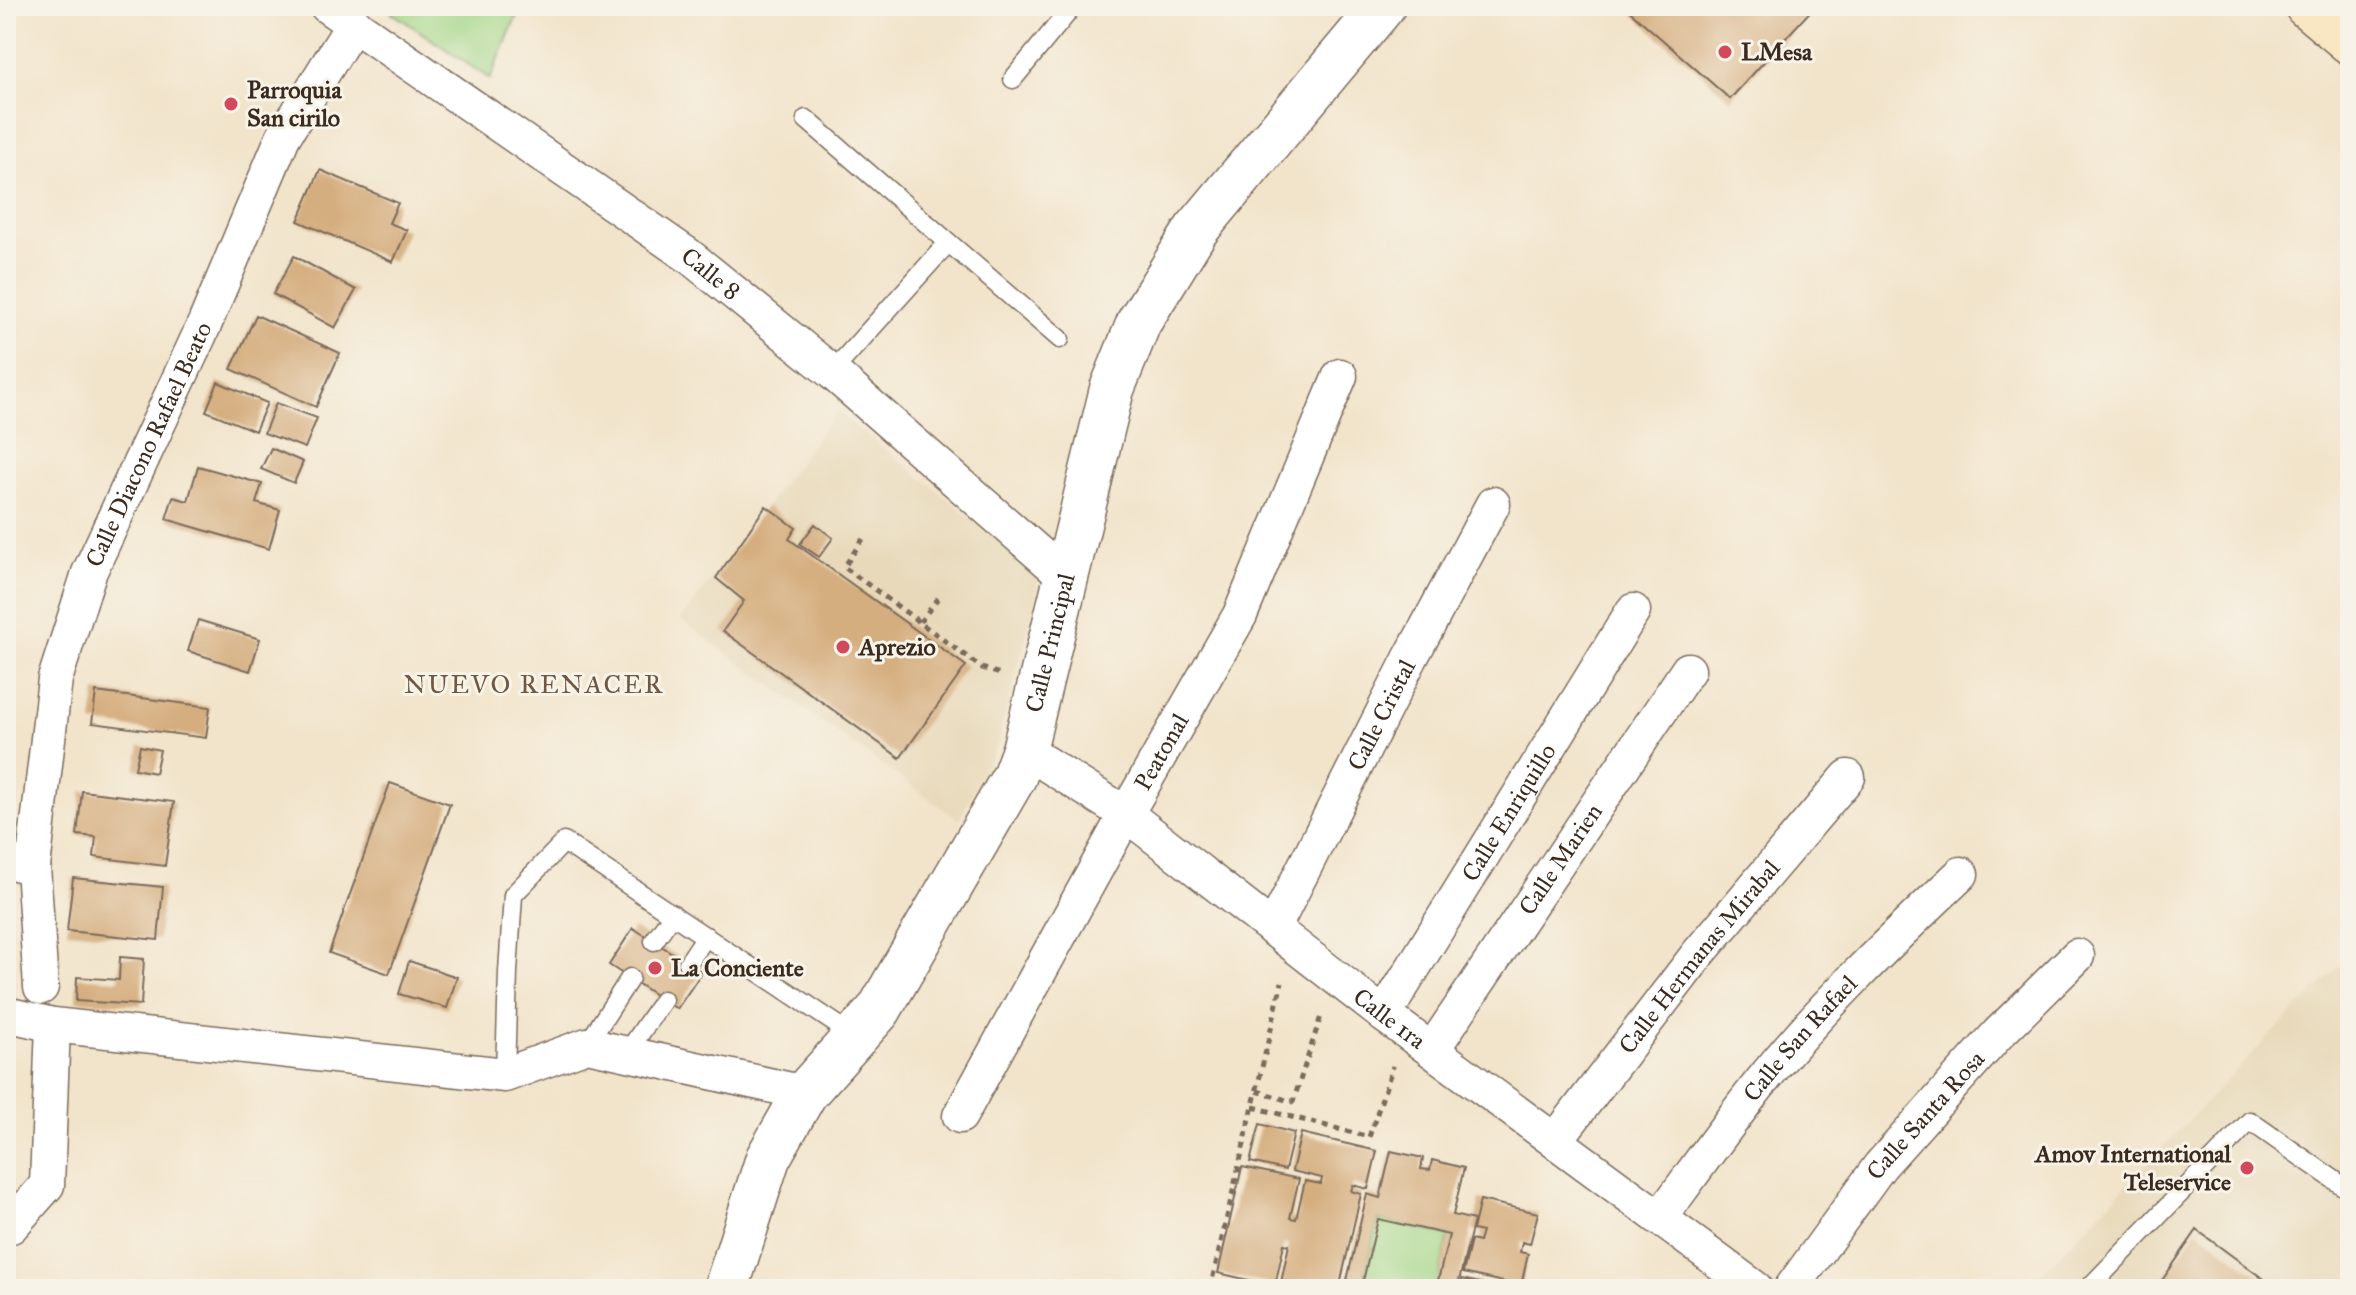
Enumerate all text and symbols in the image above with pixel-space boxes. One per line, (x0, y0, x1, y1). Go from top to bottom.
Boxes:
place label: LMesa (1741, 37, 1813, 67)
marker: LMesa (1716, 43, 1734, 61)
place label: Parroquia San cirilo (247, 75, 342, 133)
marker: Parroquia San cirilo (222, 95, 240, 113)
street label: Calle 8 (675, 241, 746, 307)
street label: Calle Diacono Rafael Beato (79, 317, 218, 572)
street label: Calle Principal (1019, 570, 1082, 715)
place label: Aprezio (857, 632, 936, 662)
marker: Aprezio (834, 638, 852, 656)
street label: Calle Cristal (1341, 654, 1422, 775)
district label: NUEVO RENACER (404, 668, 664, 700)
street label: Peatonal (1128, 708, 1196, 796)
street label: Calle Enriquillo (1455, 738, 1563, 887)
street label: Calle Marien (1512, 798, 1609, 921)
street label: Calle Hermanas Mirabal (1612, 853, 1787, 1060)
place label: La Conciente (671, 953, 804, 983)
marker: La Conciente (646, 959, 664, 977)
street label: Calle San Rafael (1737, 968, 1864, 1108)
street label: Calle 1ra (1347, 982, 1432, 1056)
street label: Calle Santa Rosa (1860, 1044, 1992, 1186)
place label: Amov International Teleservice (2033, 1139, 2231, 1197)
marker: Amov International Teleservice (2238, 1159, 2256, 1177)

